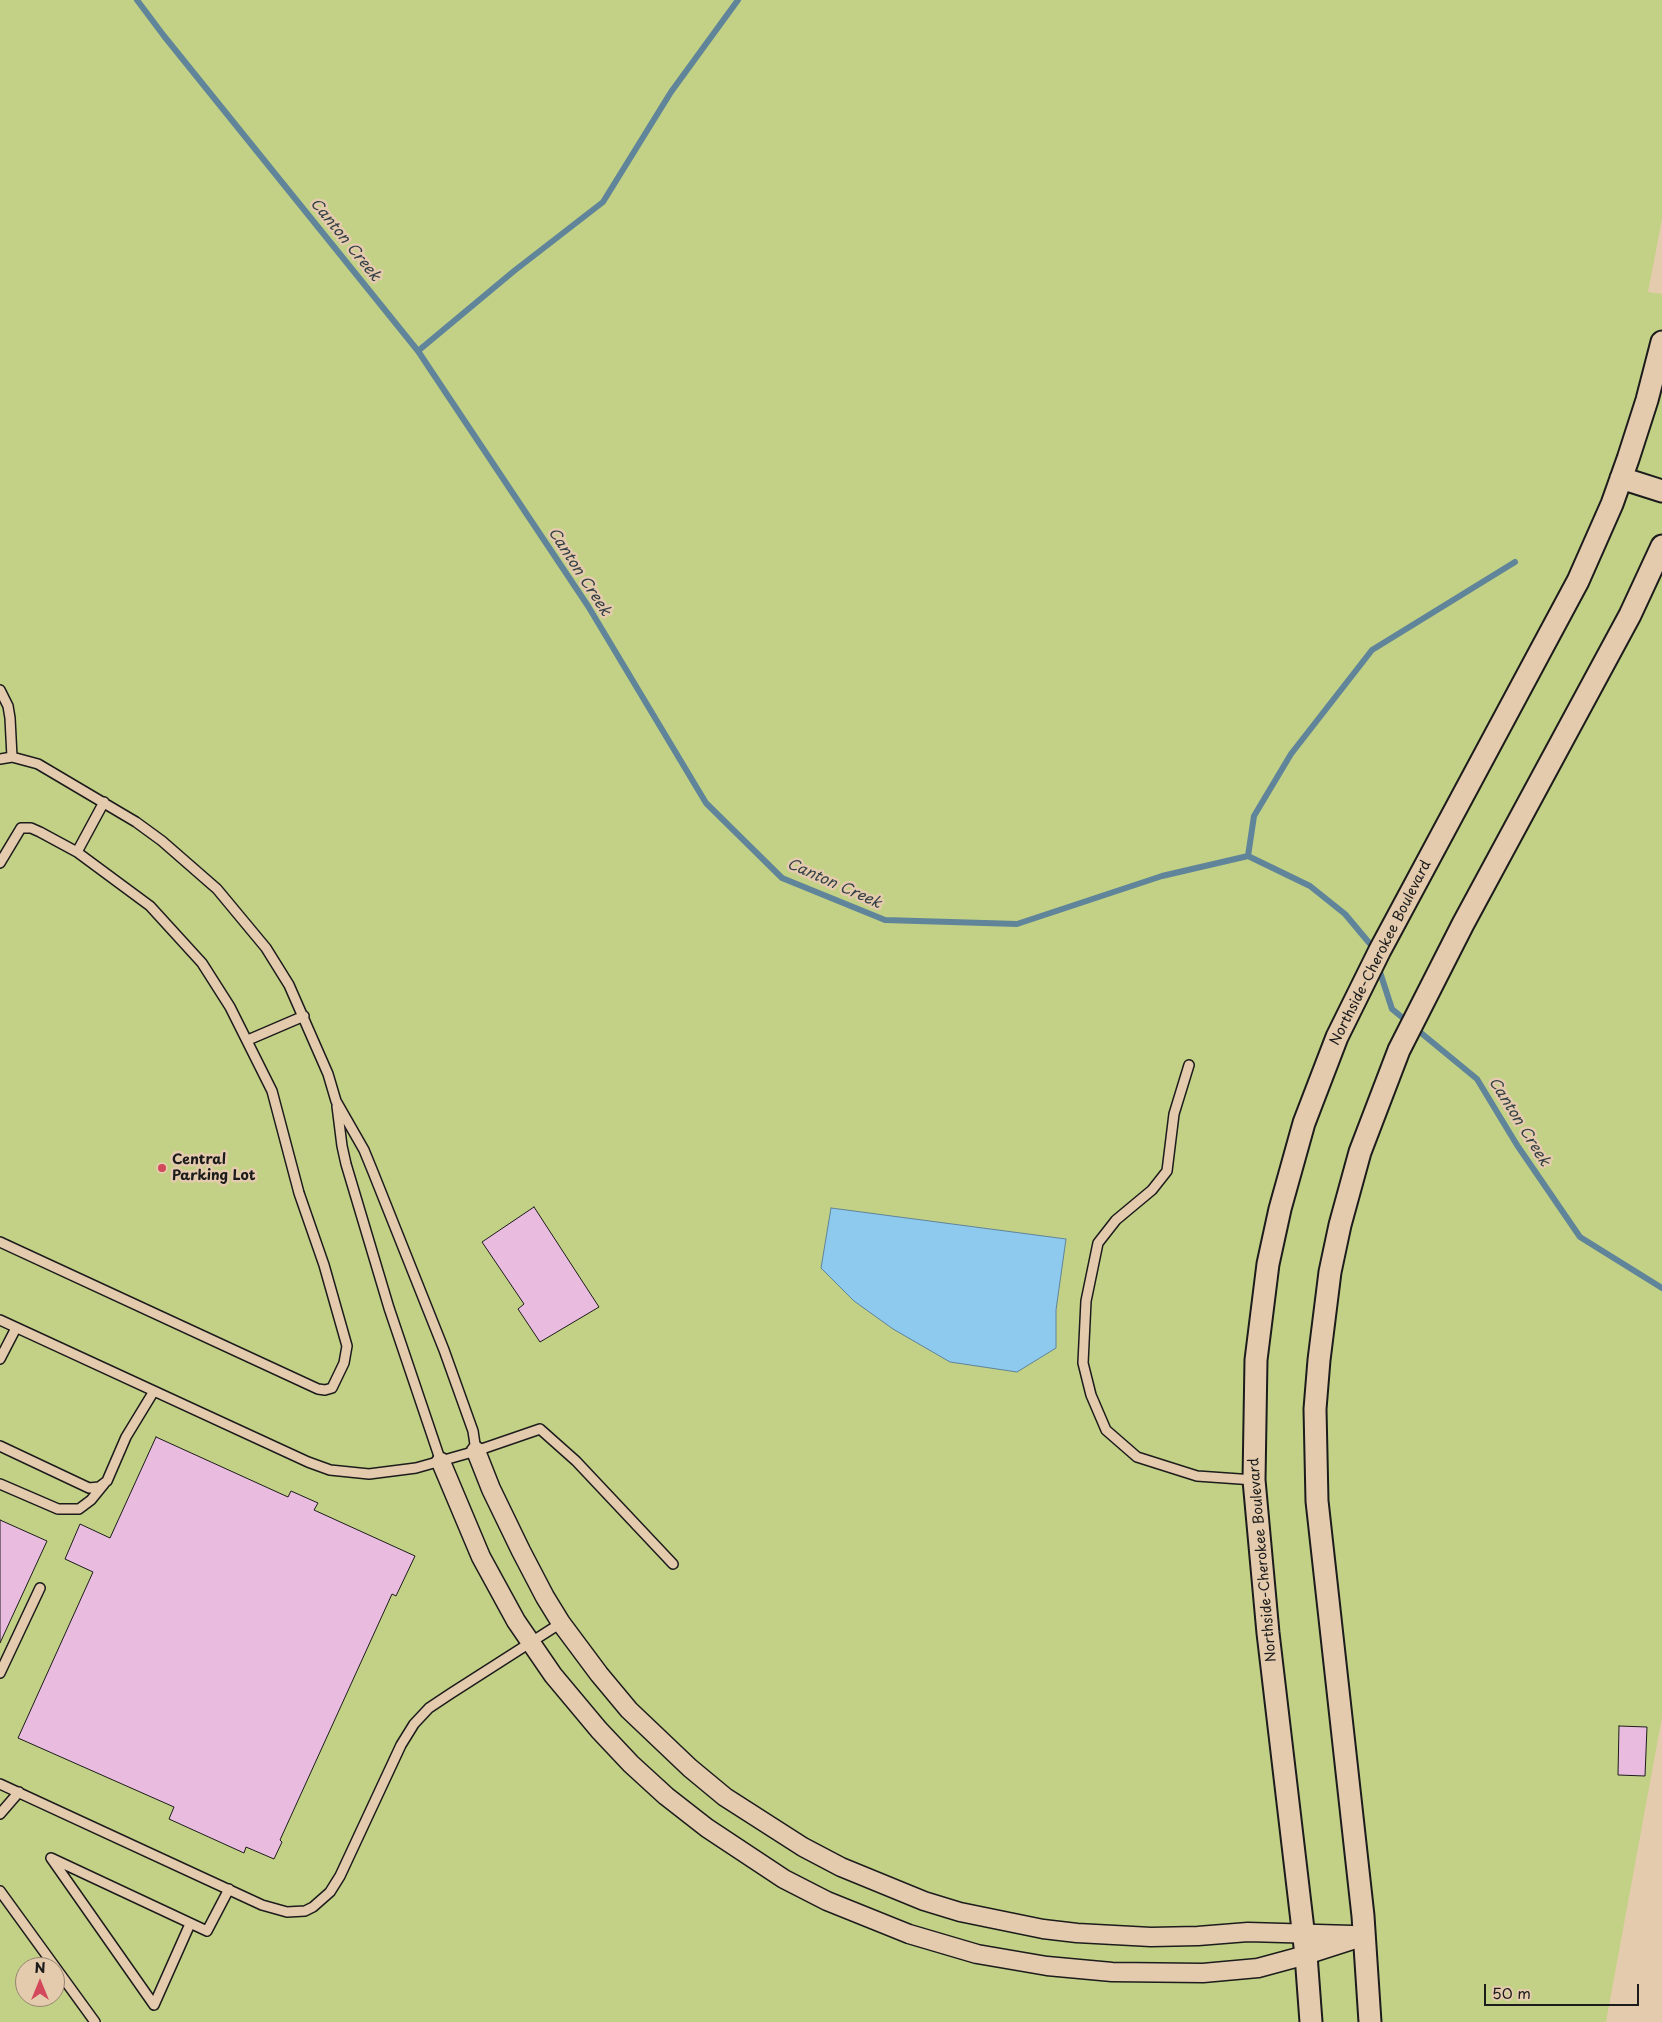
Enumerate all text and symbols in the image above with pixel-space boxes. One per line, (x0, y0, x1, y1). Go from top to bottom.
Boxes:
water label: Canton Creek (306, 195, 384, 285)
water label: Canton Creek (544, 525, 614, 619)
water label: Canton Creek (784, 855, 884, 913)
street label: Northside-Cherokee Boulevard (1327, 858, 1435, 1048)
water label: Canton Creek (1484, 1074, 1554, 1170)
place label: Central Parking Lot (172, 1152, 256, 1184)
marker: Central Parking Lot (156, 1162, 168, 1174)
street label: Northside-Cherokee Boulevard (1246, 1457, 1280, 1663)
north arrow (15, 1957, 65, 2007)
text: N (34, 1957, 46, 1978)
scale bar (1487, 1974, 1642, 2006)
text: 50 m (1492, 1981, 1531, 2004)

